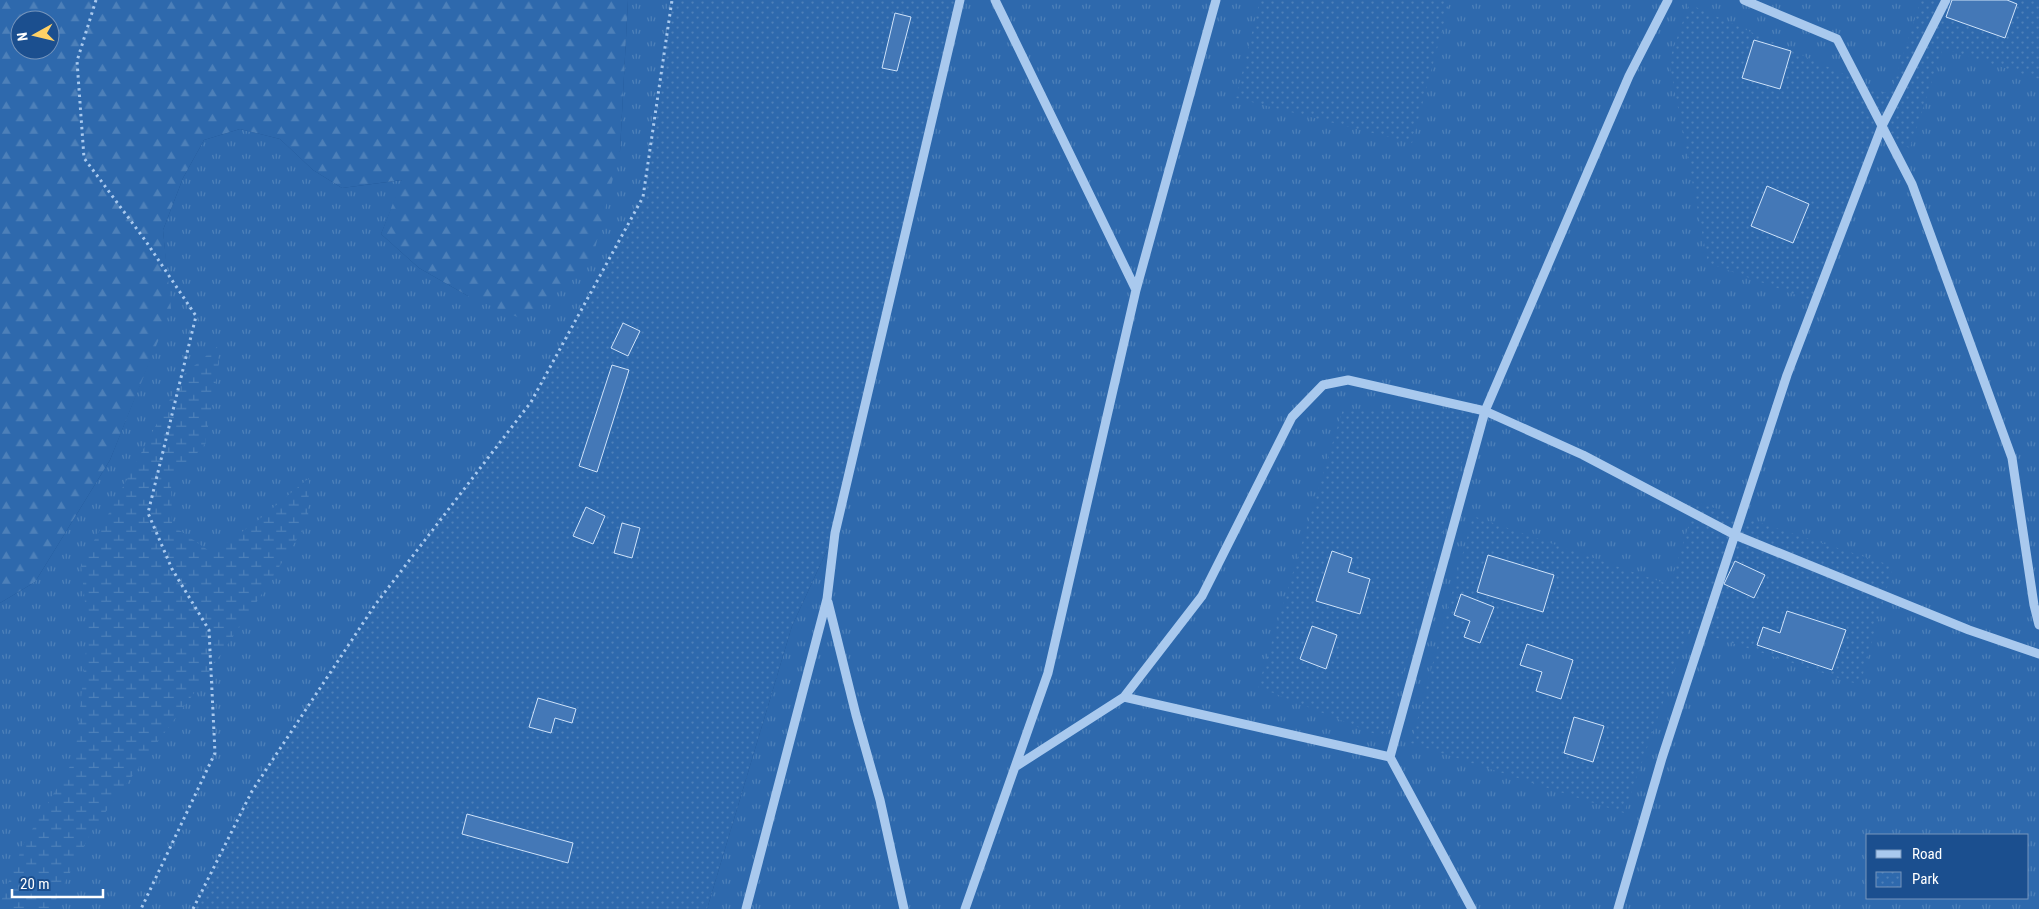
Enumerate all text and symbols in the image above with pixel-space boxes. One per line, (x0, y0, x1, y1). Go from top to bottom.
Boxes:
north arrow (10, 10, 60, 60)
text: N (14, 31, 31, 42)
legend (1866, 834, 2029, 899)
text: Road (1912, 845, 1942, 863)
scale bar (12, 866, 104, 898)
text: Park (1912, 870, 1939, 888)
text: 20 m (20, 875, 50, 893)

